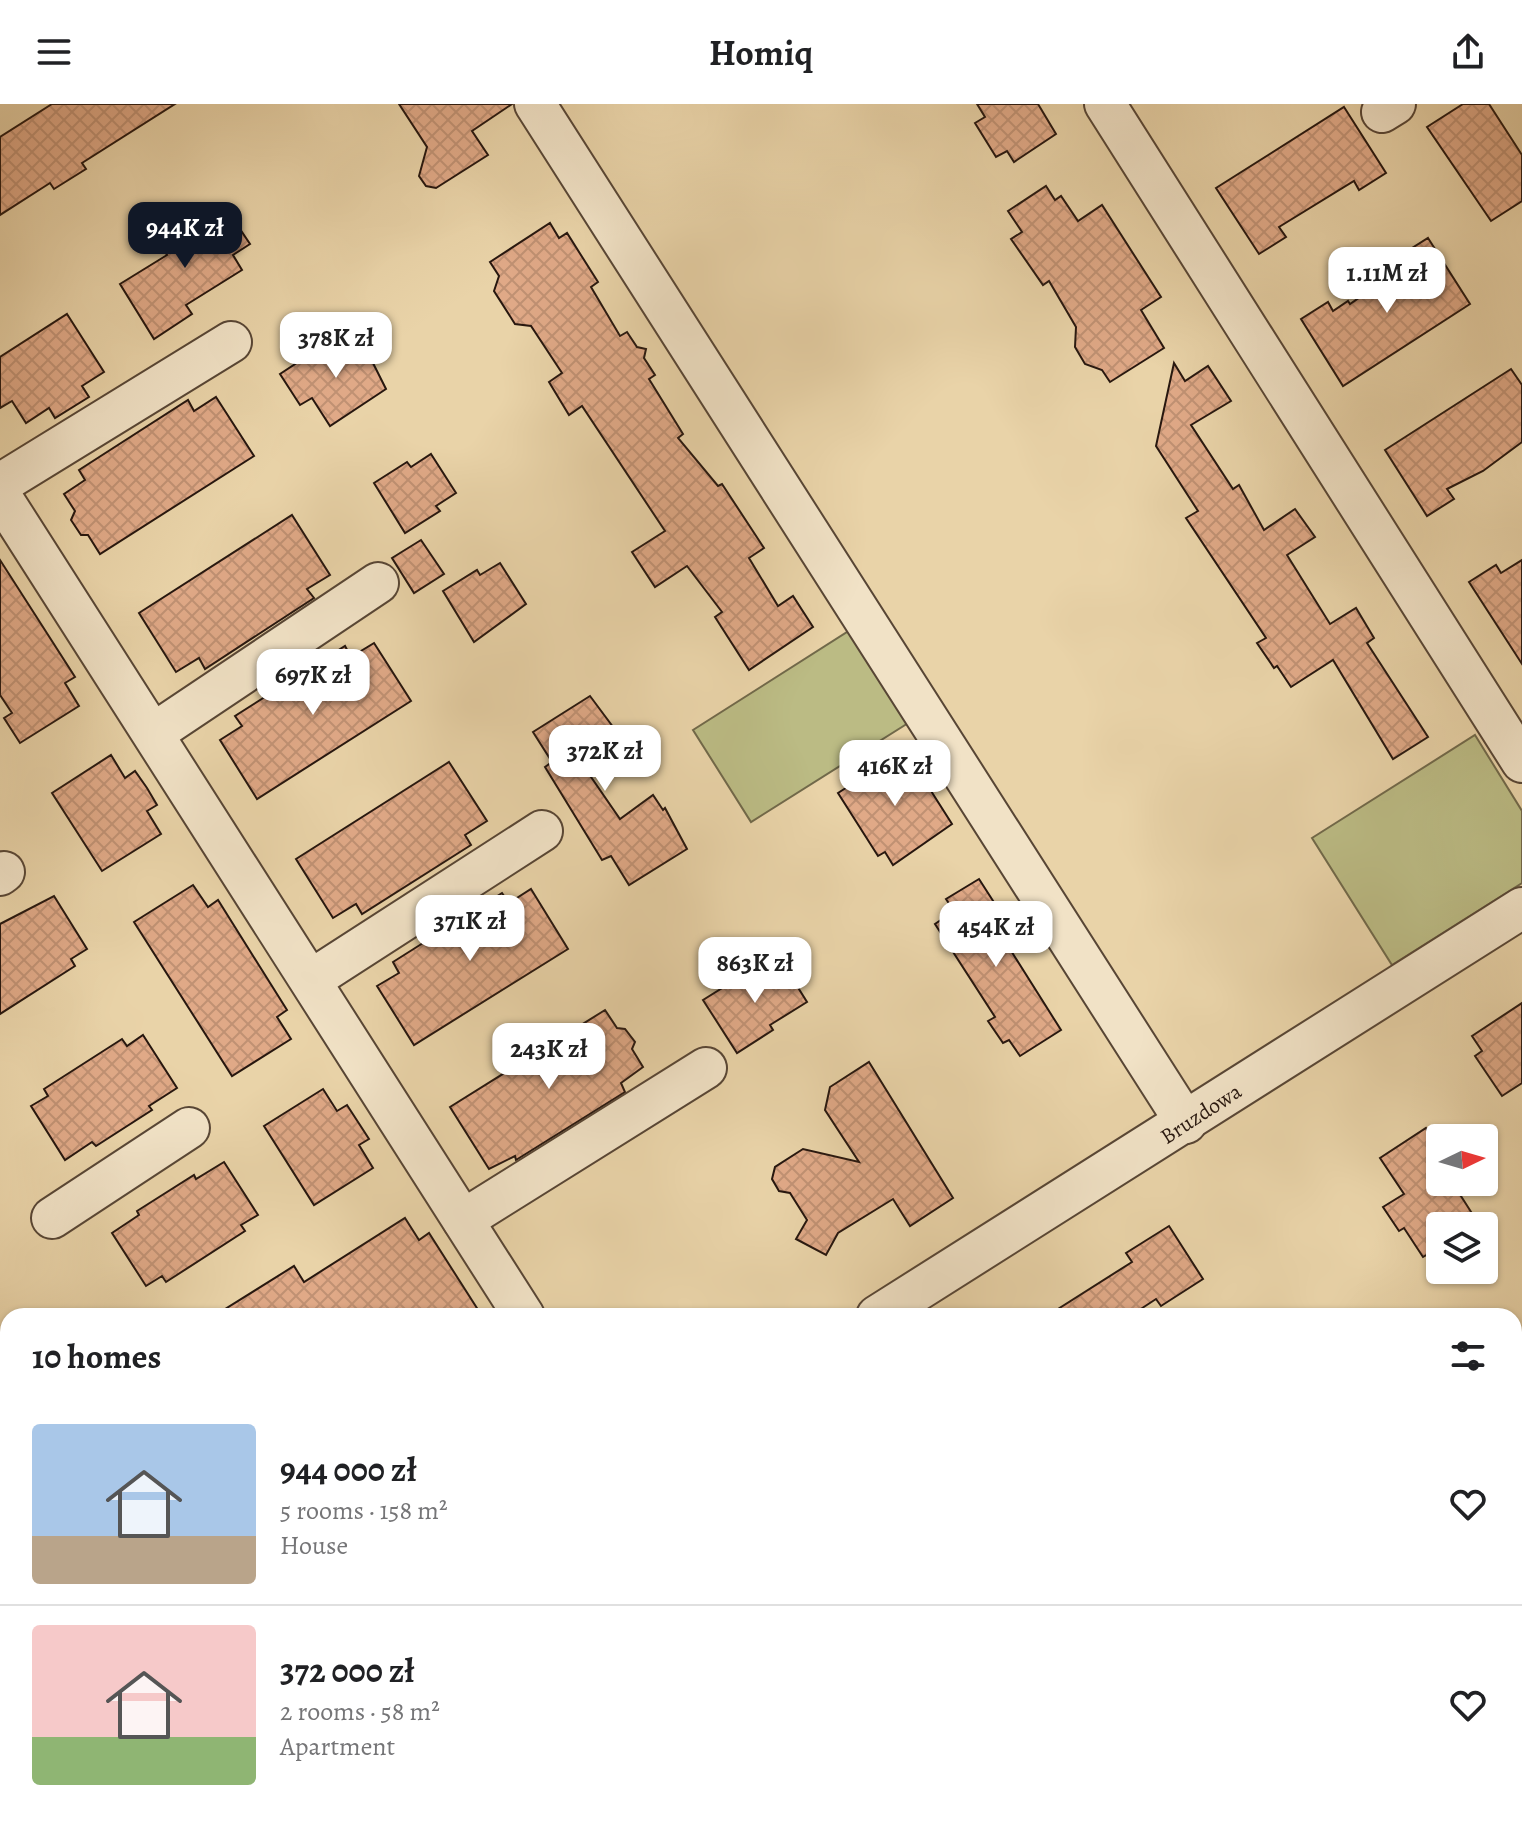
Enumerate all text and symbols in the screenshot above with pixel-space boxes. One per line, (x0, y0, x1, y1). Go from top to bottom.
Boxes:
text: Homiq (709, 28, 813, 77)
icon: menu (32, 30, 76, 74)
icon: share (1446, 30, 1490, 74)
pin: 944K zł (111, 202, 259, 270)
text: 944K zł (146, 210, 224, 245)
pin: 1.11M zł (1304, 247, 1470, 315)
text: 1.11M zł (1346, 255, 1428, 290)
pin: 378K zł (262, 312, 410, 380)
text: 378K zł (298, 320, 374, 355)
pin: 697K zł (239, 649, 387, 717)
text: 697K zł (275, 657, 351, 692)
pin: 372K zł (531, 725, 679, 793)
text: 372K zł (567, 733, 643, 768)
pin: 416K zł (821, 740, 969, 808)
text: 416K zł (857, 748, 933, 783)
pin: 371K zł (396, 895, 544, 963)
pin: 454K zł (922, 901, 1070, 969)
text: 371K zł (433, 903, 507, 938)
text: 454K zł (958, 909, 1034, 944)
pin: 863K zł (681, 937, 829, 1005)
text: 863K zł (716, 945, 794, 980)
pin: 243K zł (475, 1023, 623, 1091)
text: 243K zł (510, 1031, 588, 1066)
street label: Bruzdowa (1155, 1076, 1248, 1151)
north arrow (1426, 1124, 1498, 1196)
map controls (1426, 1124, 1498, 1284)
button: layers (1426, 1212, 1498, 1284)
text: 10 homes (32, 1333, 161, 1380)
icon: filters (1446, 1334, 1490, 1378)
text: 944 000 zł (280, 1446, 417, 1493)
icon: home (96, 1456, 192, 1552)
icon: heart (1446, 1482, 1490, 1526)
text: 5 rooms · 158 m² (280, 1493, 447, 1528)
text: House (280, 1528, 348, 1563)
text: 372 000 zł (280, 1647, 415, 1694)
icon: home (96, 1657, 192, 1753)
icon: heart (1446, 1683, 1490, 1727)
text: 2 rooms · 58 m² (280, 1694, 440, 1729)
text: Apartment (280, 1729, 395, 1764)

